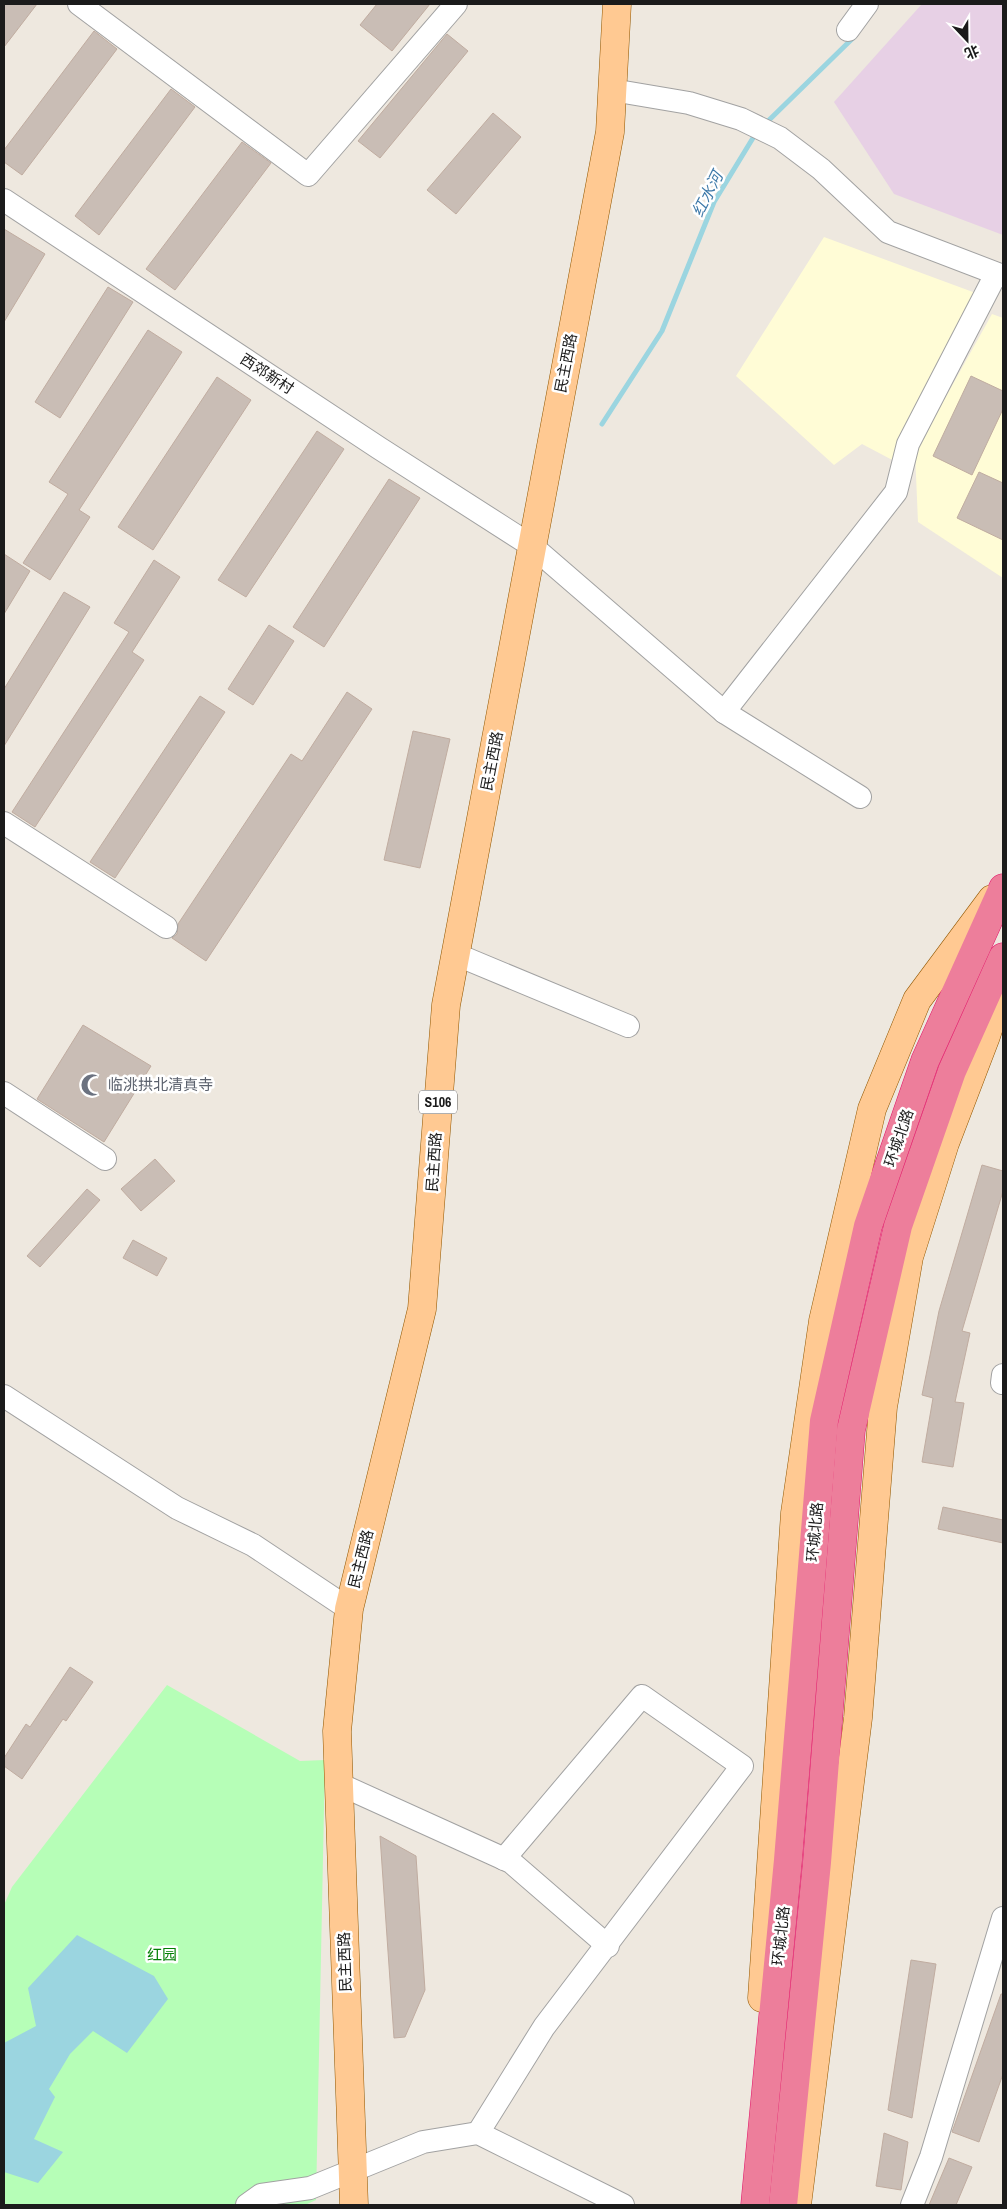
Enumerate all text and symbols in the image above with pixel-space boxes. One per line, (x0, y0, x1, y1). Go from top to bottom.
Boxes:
north arrow (942, 15, 992, 65)
text: 北 (962, 41, 982, 63)
water label: 红水河 (686, 165, 729, 220)
street label: 民主西路 (549, 331, 582, 394)
street label: 西郊新村 (236, 348, 298, 399)
street label: 民主西路 (475, 729, 508, 792)
mosque icon: 临洮拱北清真寺 (79, 1072, 105, 1098)
place label: 临洮拱北清真寺 (108, 1074, 213, 1095)
road number: S106 (419, 1090, 457, 1114)
street label: 环城北路 (879, 1106, 918, 1170)
street label: 民主西路 (421, 1131, 446, 1193)
street label: 环城北路 (801, 1501, 828, 1563)
street label: 民主西路 (343, 1527, 378, 1591)
street label: 环城北路 (767, 1905, 794, 1967)
street label: 民主西路 (333, 1932, 356, 1992)
park label: 红园 (147, 1944, 177, 1965)

